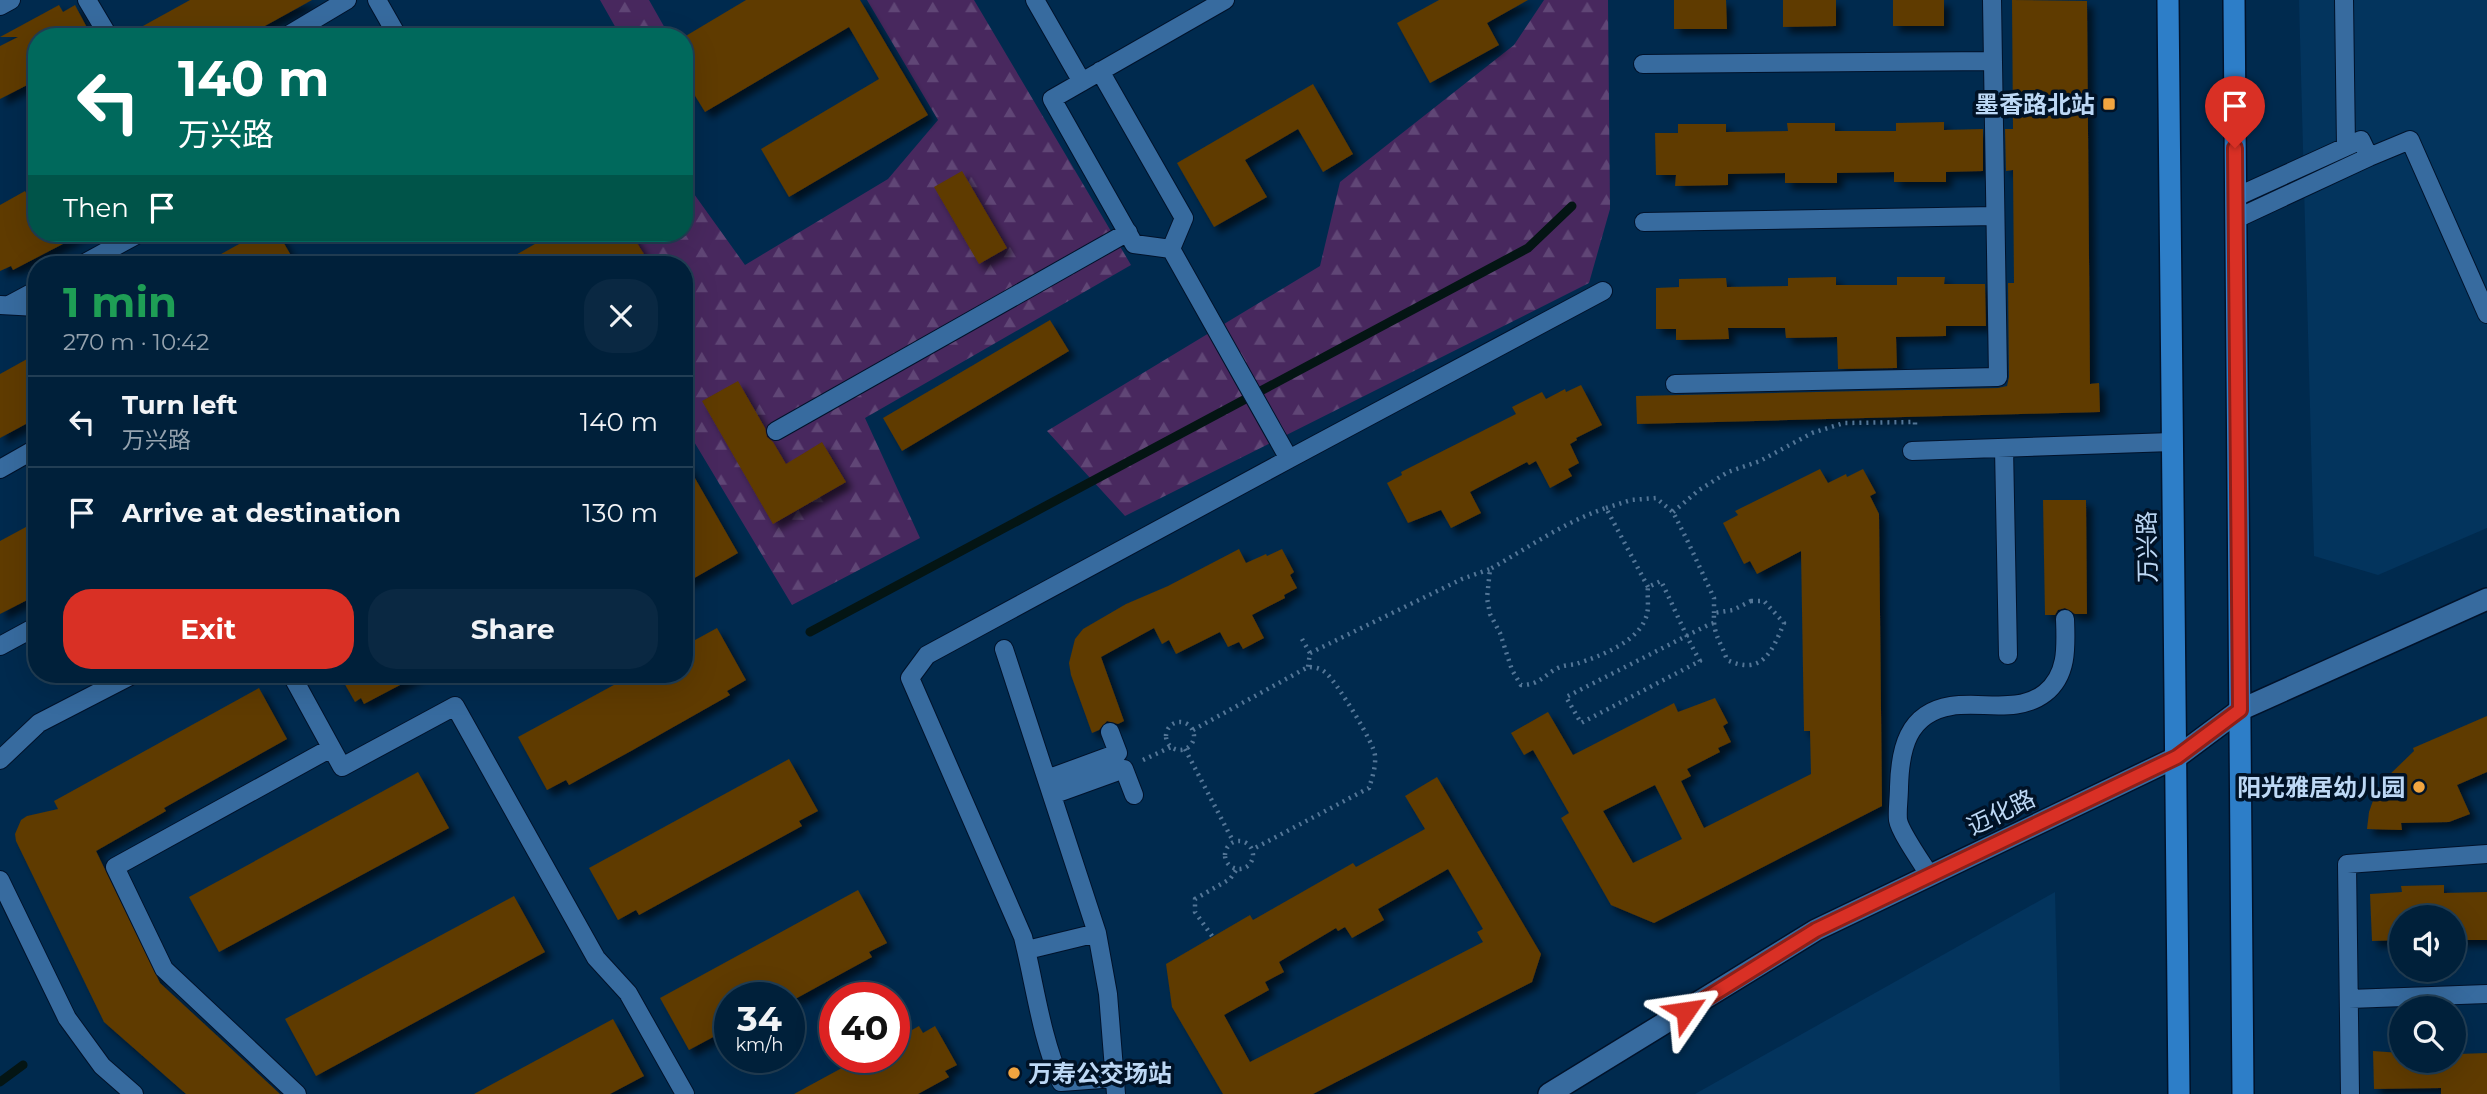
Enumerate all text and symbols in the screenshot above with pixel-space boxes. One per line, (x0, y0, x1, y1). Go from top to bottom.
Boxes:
text: 140 m (178, 49, 330, 108)
icon: left (63, 56, 154, 147)
pin (2205, 76, 2265, 148)
icon: arrive (2216, 87, 2254, 125)
place label: 墨香路北站 (1975, 90, 2095, 119)
marker: 墨香路北站 (2101, 96, 2117, 112)
text: 万兴路 (178, 115, 274, 154)
icon: arrive (143, 189, 181, 227)
text: Then (63, 192, 129, 224)
text: 1 min (63, 276, 177, 328)
button: close (584, 279, 658, 353)
text: 270 m · 10:42 (63, 328, 209, 356)
text: Turn left (122, 389, 238, 421)
icon: left (63, 403, 101, 441)
text: 140 m (580, 406, 658, 438)
text: 万兴路 (122, 426, 191, 454)
icon: arrive (63, 494, 101, 532)
text: Arrive at destination (122, 497, 401, 529)
text: 130 m (582, 497, 658, 529)
street label: 万兴路 (2132, 511, 2162, 583)
button: Exit (63, 589, 354, 669)
button: Share (368, 589, 658, 669)
place label: 阳光雅居幼儿园 (2237, 773, 2405, 802)
marker: 阳光雅居幼儿园 (2411, 779, 2427, 795)
street label: 迈化路 (1962, 783, 2040, 841)
map controls (2389, 905, 2466, 1073)
button: sound (2389, 905, 2466, 982)
position arrow (1649, 974, 1723, 1048)
speed limit sign: 40 (819, 982, 910, 1073)
button: search (2389, 996, 2466, 1073)
text: 34 (737, 997, 782, 1040)
text: km/h (735, 1034, 784, 1056)
place label: 万寿公交场站 (1028, 1059, 1172, 1088)
marker: 万寿公交场站 (1006, 1065, 1022, 1081)

